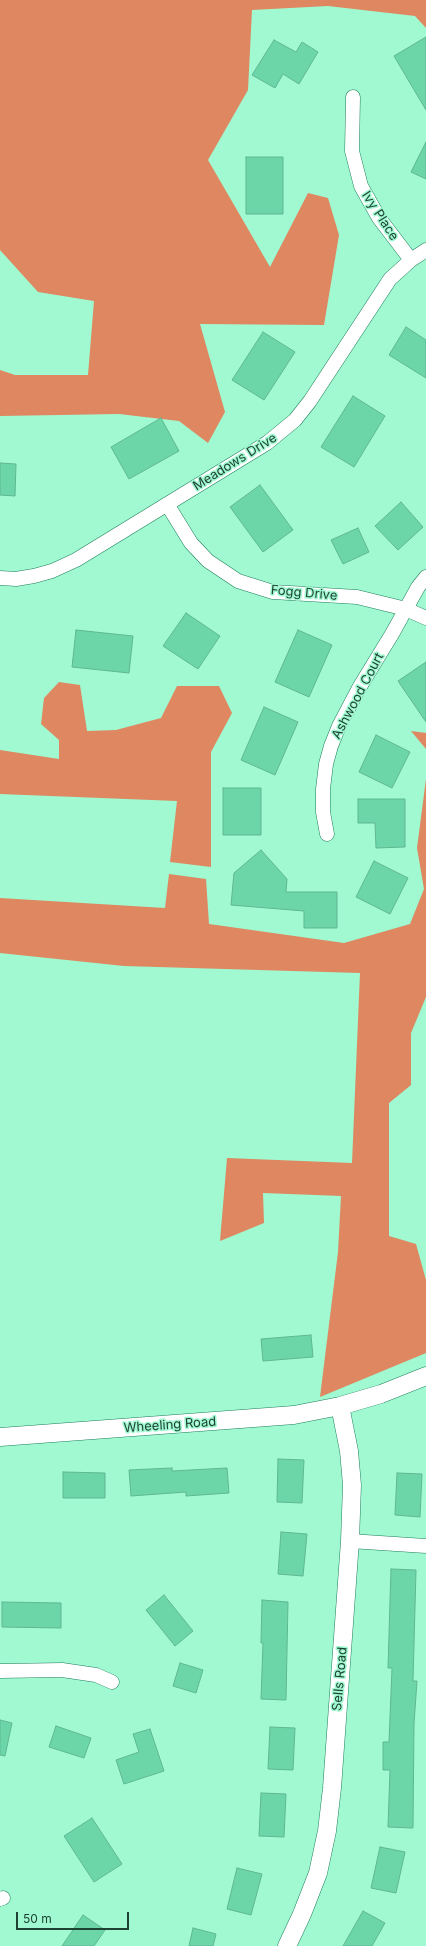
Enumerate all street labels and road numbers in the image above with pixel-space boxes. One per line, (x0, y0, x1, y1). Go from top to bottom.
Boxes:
street label: Ivy Place (358, 188, 402, 244)
street label: Meadows Drive (190, 430, 280, 494)
street label: Fogg Drive (270, 582, 338, 604)
street label: Ashwood Court (329, 650, 387, 742)
street label: Wheeling Road (123, 1414, 217, 1436)
street label: Sells Road (329, 1646, 351, 1712)

